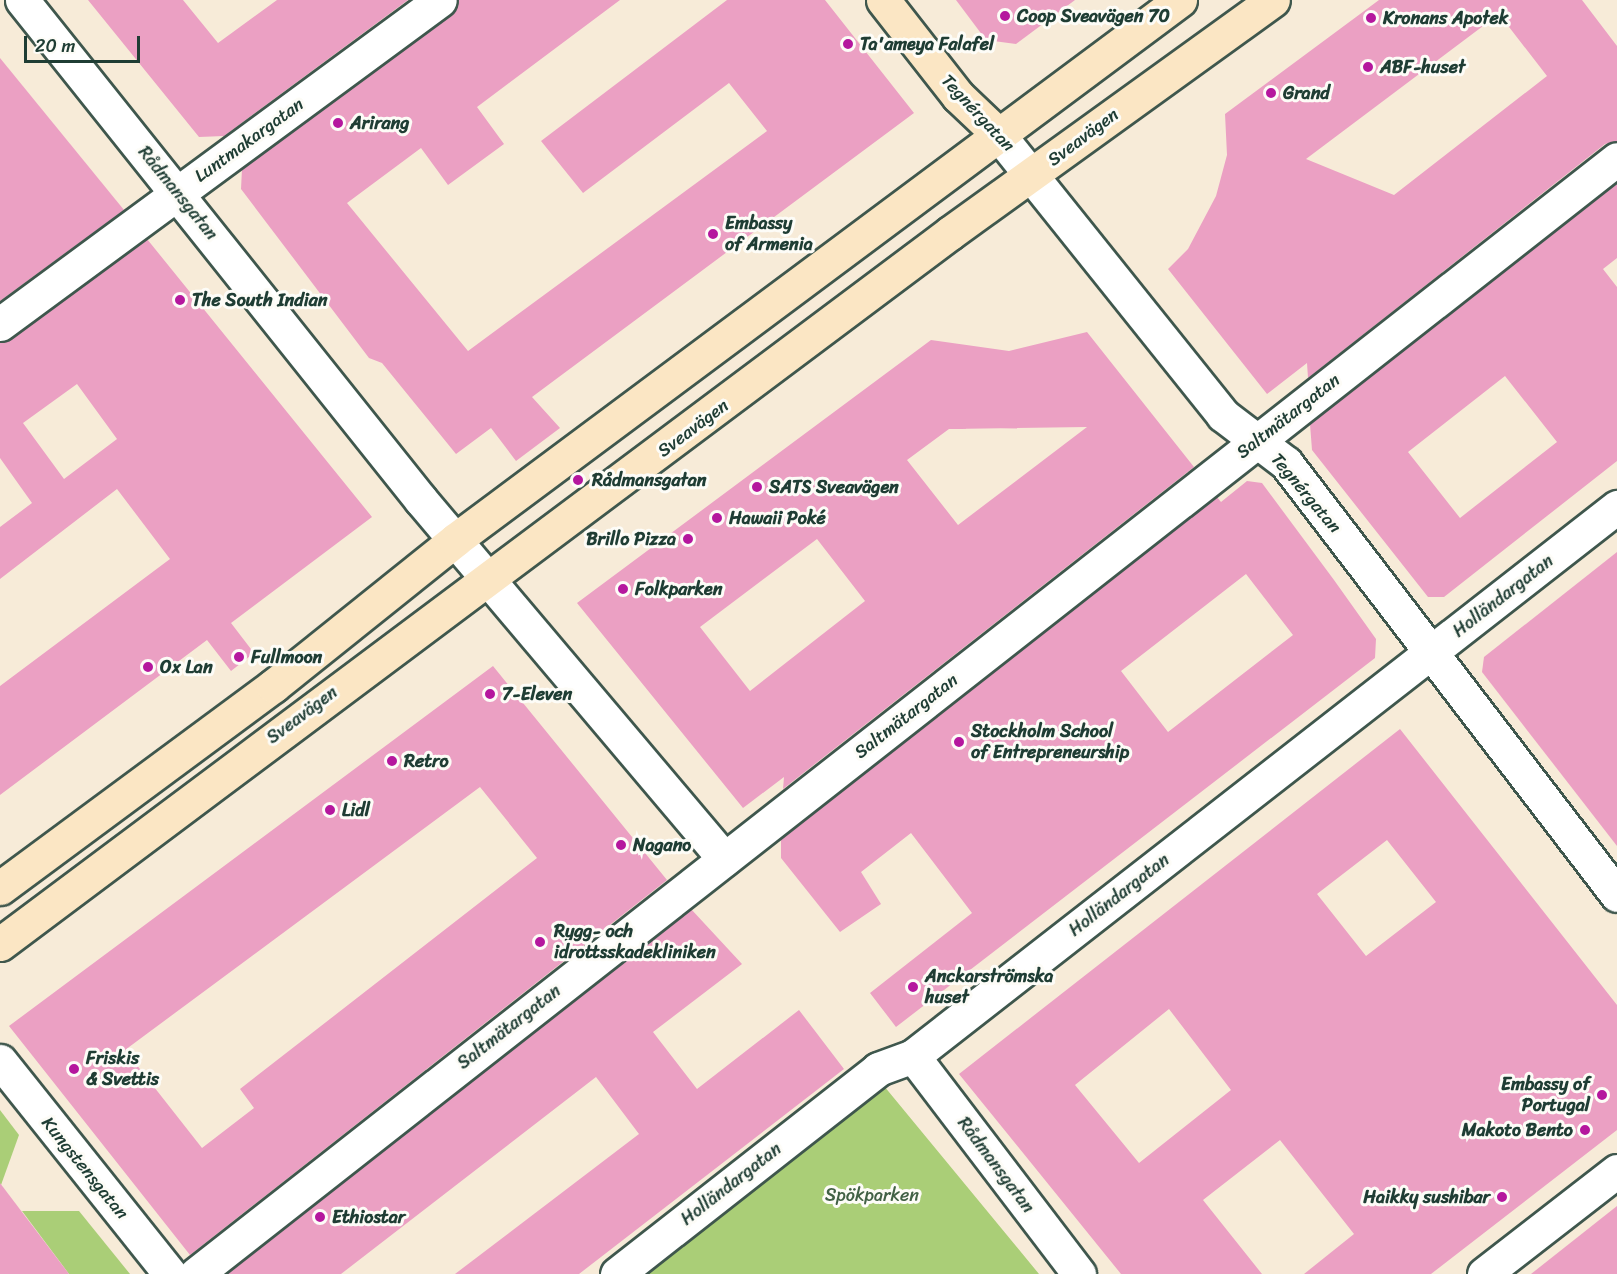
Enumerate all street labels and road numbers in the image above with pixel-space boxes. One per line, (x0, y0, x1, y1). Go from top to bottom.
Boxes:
street label: Tegnérgatan (937, 70, 1019, 156)
street label: Luntmakargatan (190, 93, 308, 187)
street label: Sveavägen (1043, 103, 1123, 171)
street label: Rådmansgatan (134, 142, 222, 244)
street label: Saltmätargatan (1232, 369, 1344, 463)
street label: Sveavägen (653, 394, 733, 462)
street label: Tegnérgatan (1266, 449, 1346, 537)
street label: Holländargatan (1448, 550, 1558, 642)
street label: Saltmätargatan (850, 669, 962, 763)
street label: Sveavägen (262, 681, 342, 749)
street label: Holländargatan (1064, 849, 1174, 941)
street label: Saltmätargatan (453, 980, 565, 1074)
street label: Kungstensgatan (37, 1112, 133, 1224)
street label: Rådmansgatan (953, 1113, 1039, 1217)
street label: Holländargatan (676, 1138, 786, 1230)

